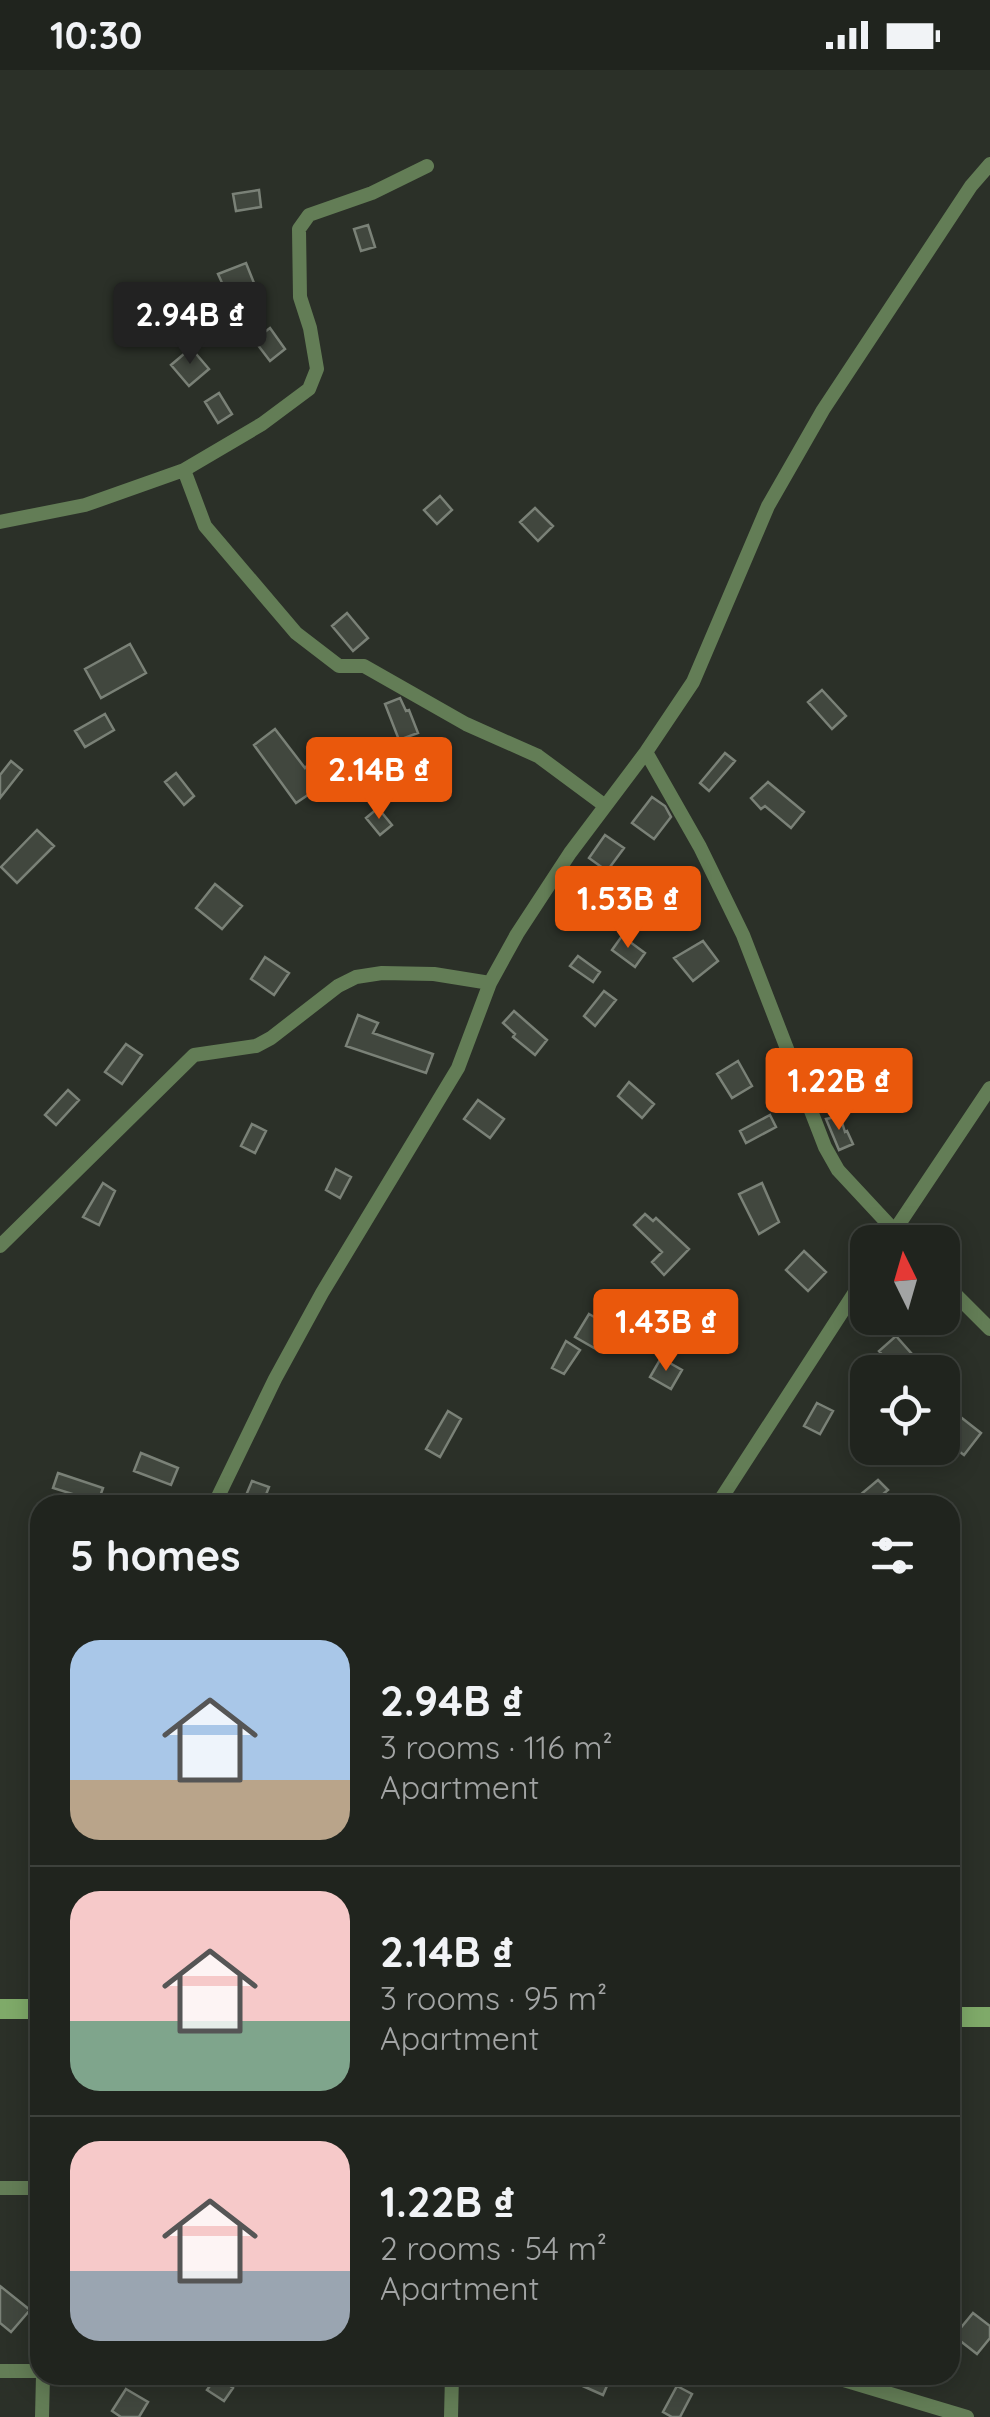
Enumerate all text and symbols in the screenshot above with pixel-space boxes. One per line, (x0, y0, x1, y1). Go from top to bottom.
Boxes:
text: 10:30 (50, 11, 142, 59)
pin: 2.94B ₫ (98, 282, 282, 367)
text: 2.94B ₫ (135, 294, 245, 334)
pin: 2.14B ₫ (287, 737, 471, 822)
text: 2.14B ₫ (328, 749, 430, 789)
pin: 1.53B ₫ (536, 866, 720, 951)
text: 1.53B ₫ (577, 878, 679, 918)
pin: 1.22B ₫ (747, 1048, 931, 1133)
text: 1.22B ₫ (788, 1060, 890, 1100)
north arrow (850, 1225, 960, 1335)
map controls (850, 1225, 960, 1465)
pin: 1.43B ₫ (574, 1289, 758, 1374)
text: 1.43B ₫ (615, 1301, 717, 1341)
button: locate (850, 1355, 960, 1465)
icon: filters (865, 1528, 920, 1583)
text: 5 homes (70, 1529, 241, 1582)
text: 2.94B ₫ (380, 1674, 523, 1727)
icon: home (150, 1680, 270, 1800)
text: 3 rooms · 116 m² (380, 1727, 613, 1767)
text: Apartment (380, 1767, 539, 1807)
text: 2.14B ₫ (380, 1925, 514, 1978)
icon: home (150, 1931, 270, 2051)
text: 3 rooms · 95 m² (380, 1978, 607, 2018)
text: Apartment (380, 2018, 539, 2058)
text: 1.22B ₫ (380, 2175, 515, 2228)
icon: home (150, 2181, 270, 2301)
text: 2 rooms · 54 m² (380, 2228, 607, 2268)
text: Apartment (380, 2268, 539, 2308)

